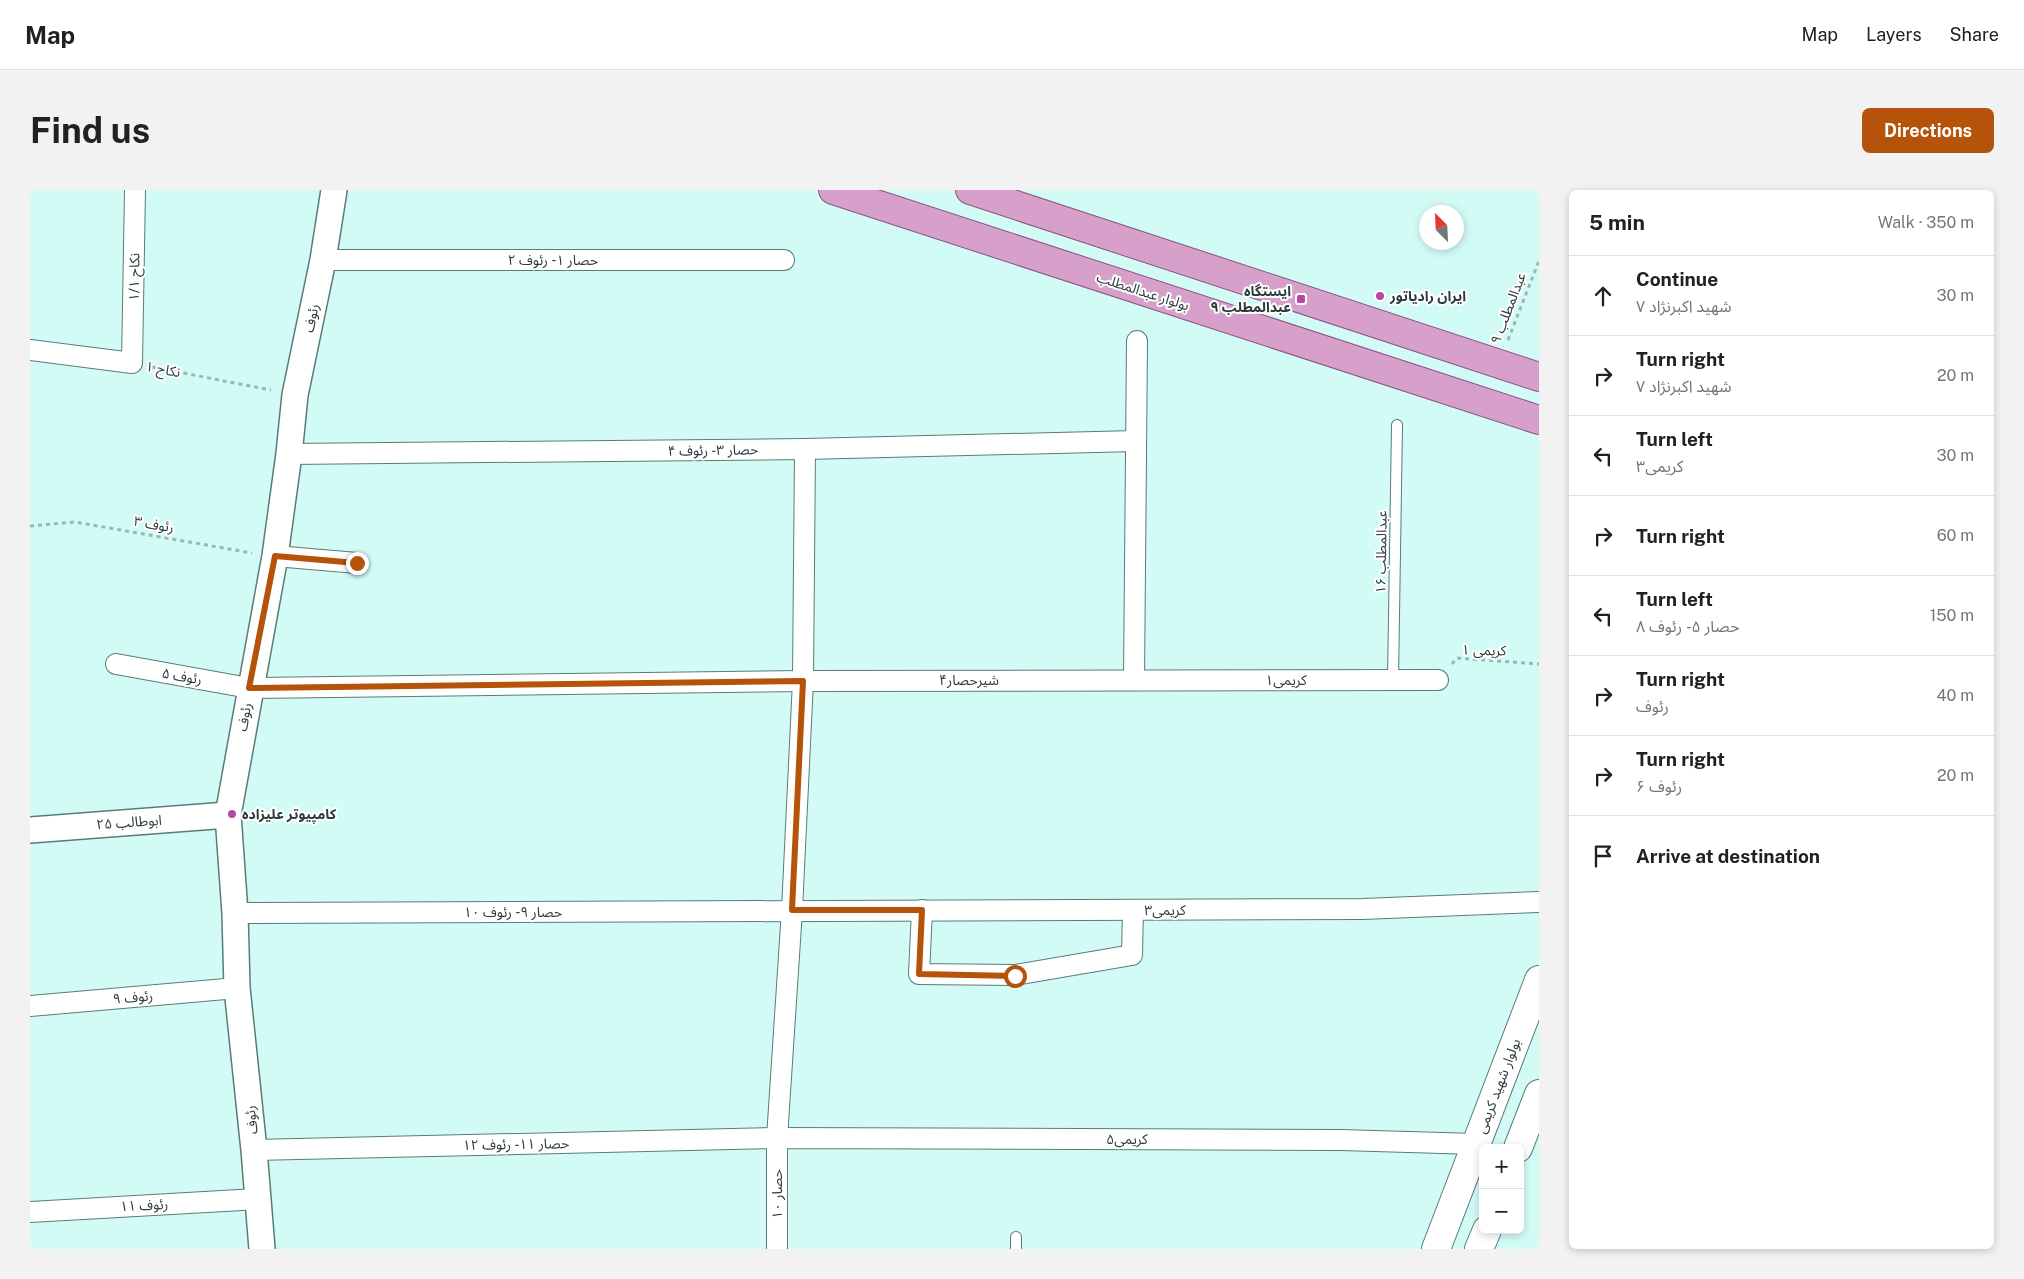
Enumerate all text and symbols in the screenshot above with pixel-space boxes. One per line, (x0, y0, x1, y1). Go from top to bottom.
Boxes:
text: Map (25, 21, 75, 49)
text: Map (1802, 24, 1838, 45)
text: Layers (1866, 24, 1922, 45)
text: Share (1950, 24, 1999, 45)
button: Directions (1862, 108, 1994, 153)
text: Find us (30, 110, 150, 151)
north arrow (1419, 205, 1464, 250)
text: 5 min (1589, 210, 1645, 235)
text: Walk · 350 m (1878, 213, 1974, 232)
street label: حصار ۱ - رئوف ۲ (508, 252, 598, 269)
street label: نکاح ۱/۱ (126, 253, 145, 301)
text: Continue (1636, 268, 1718, 290)
street label: بولوار عبدالمطلب (1094, 269, 1191, 315)
street label: عبدالمطلب ۹ (1487, 270, 1529, 346)
icon: ahead (1589, 282, 1617, 310)
place label: ایستگاه عبدالمطلب ۹ (1210, 283, 1291, 315)
text: 30 m (1937, 286, 1974, 305)
place label: ایران رادیاتور (1389, 288, 1466, 305)
marker: ایران رادیاتور (1374, 290, 1386, 302)
marker: ایستگاه عبدالمطلب ۹ (1295, 293, 1307, 305)
text: شهید اکبرنژاد ۷ (1636, 297, 1732, 316)
street label: رئوف (300, 302, 323, 334)
text: Turn right (1636, 348, 1725, 370)
street label: نکاح ۱ (144, 358, 182, 383)
icon: right (1589, 362, 1617, 390)
text: 20 m (1937, 366, 1974, 385)
text: شهید اکبرنژاد ۷ (1636, 377, 1732, 396)
text: Turn left (1636, 428, 1713, 450)
street label: حصار ۳ - رئوف ۴ (668, 441, 758, 460)
icon: left (1589, 442, 1617, 470)
text: 30 m (1937, 446, 1974, 465)
text: کریمی۳ (1636, 457, 1683, 476)
street label: عبدالمطلب ۱۶ (1372, 510, 1390, 594)
street label: رئوف ۳ (133, 513, 175, 536)
icon: right (1589, 522, 1617, 550)
text: Turn right (1636, 525, 1725, 547)
text: 60 m (1937, 526, 1974, 545)
route end (346, 552, 369, 575)
text: Turn left (1636, 588, 1713, 610)
icon: left (1589, 602, 1617, 630)
text: 150 m (1930, 606, 1974, 625)
text: حصار ۵ - رئوف ۸ (1636, 617, 1740, 636)
street label: کریمی ۱ (1461, 642, 1507, 659)
street label: رئوف ۵ (161, 665, 203, 688)
text: Turn right (1636, 668, 1725, 690)
street label: شیرحصار۴ (939, 672, 999, 689)
street label: کریمی۱ (1265, 672, 1307, 689)
icon: right (1589, 682, 1617, 710)
text: 40 m (1936, 686, 1974, 705)
text: رئوف (1636, 697, 1669, 716)
street label: رئوف (234, 701, 255, 733)
text: Turn right (1636, 748, 1725, 770)
icon: right (1589, 762, 1617, 790)
text: 20 m (1937, 766, 1974, 785)
text: رئوف ۶ (1636, 777, 1682, 796)
place label: کامپیوتر علیزاده (242, 806, 337, 824)
marker: کامپیوتر علیزاده (226, 808, 238, 820)
street label: ابوطالب ۲۵ (96, 812, 162, 833)
icon: arrive (1589, 842, 1617, 870)
text: Arrive at destination (1636, 845, 1820, 867)
street label: کریمی۳ (1144, 902, 1186, 919)
street label: حصار ۹ - رئوف ۱۰ (464, 904, 562, 921)
route start (1004, 965, 1027, 988)
street label: رئوف ۹ (112, 987, 154, 1008)
street label: بولوار شهید کریمی (1473, 1036, 1524, 1136)
street label: رئوف (242, 1105, 261, 1135)
street label: کریمی۵ (1106, 1131, 1148, 1148)
street label: حصار ۱۱ - رئوف ۱۲ (463, 1135, 570, 1154)
map controls (1479, 1144, 1524, 1234)
button: + (1479, 1144, 1524, 1189)
street label: حصار ۱۰ (769, 1169, 786, 1219)
button: − (1479, 1189, 1524, 1234)
street label: رئوف ۱۱ (119, 1196, 169, 1215)

